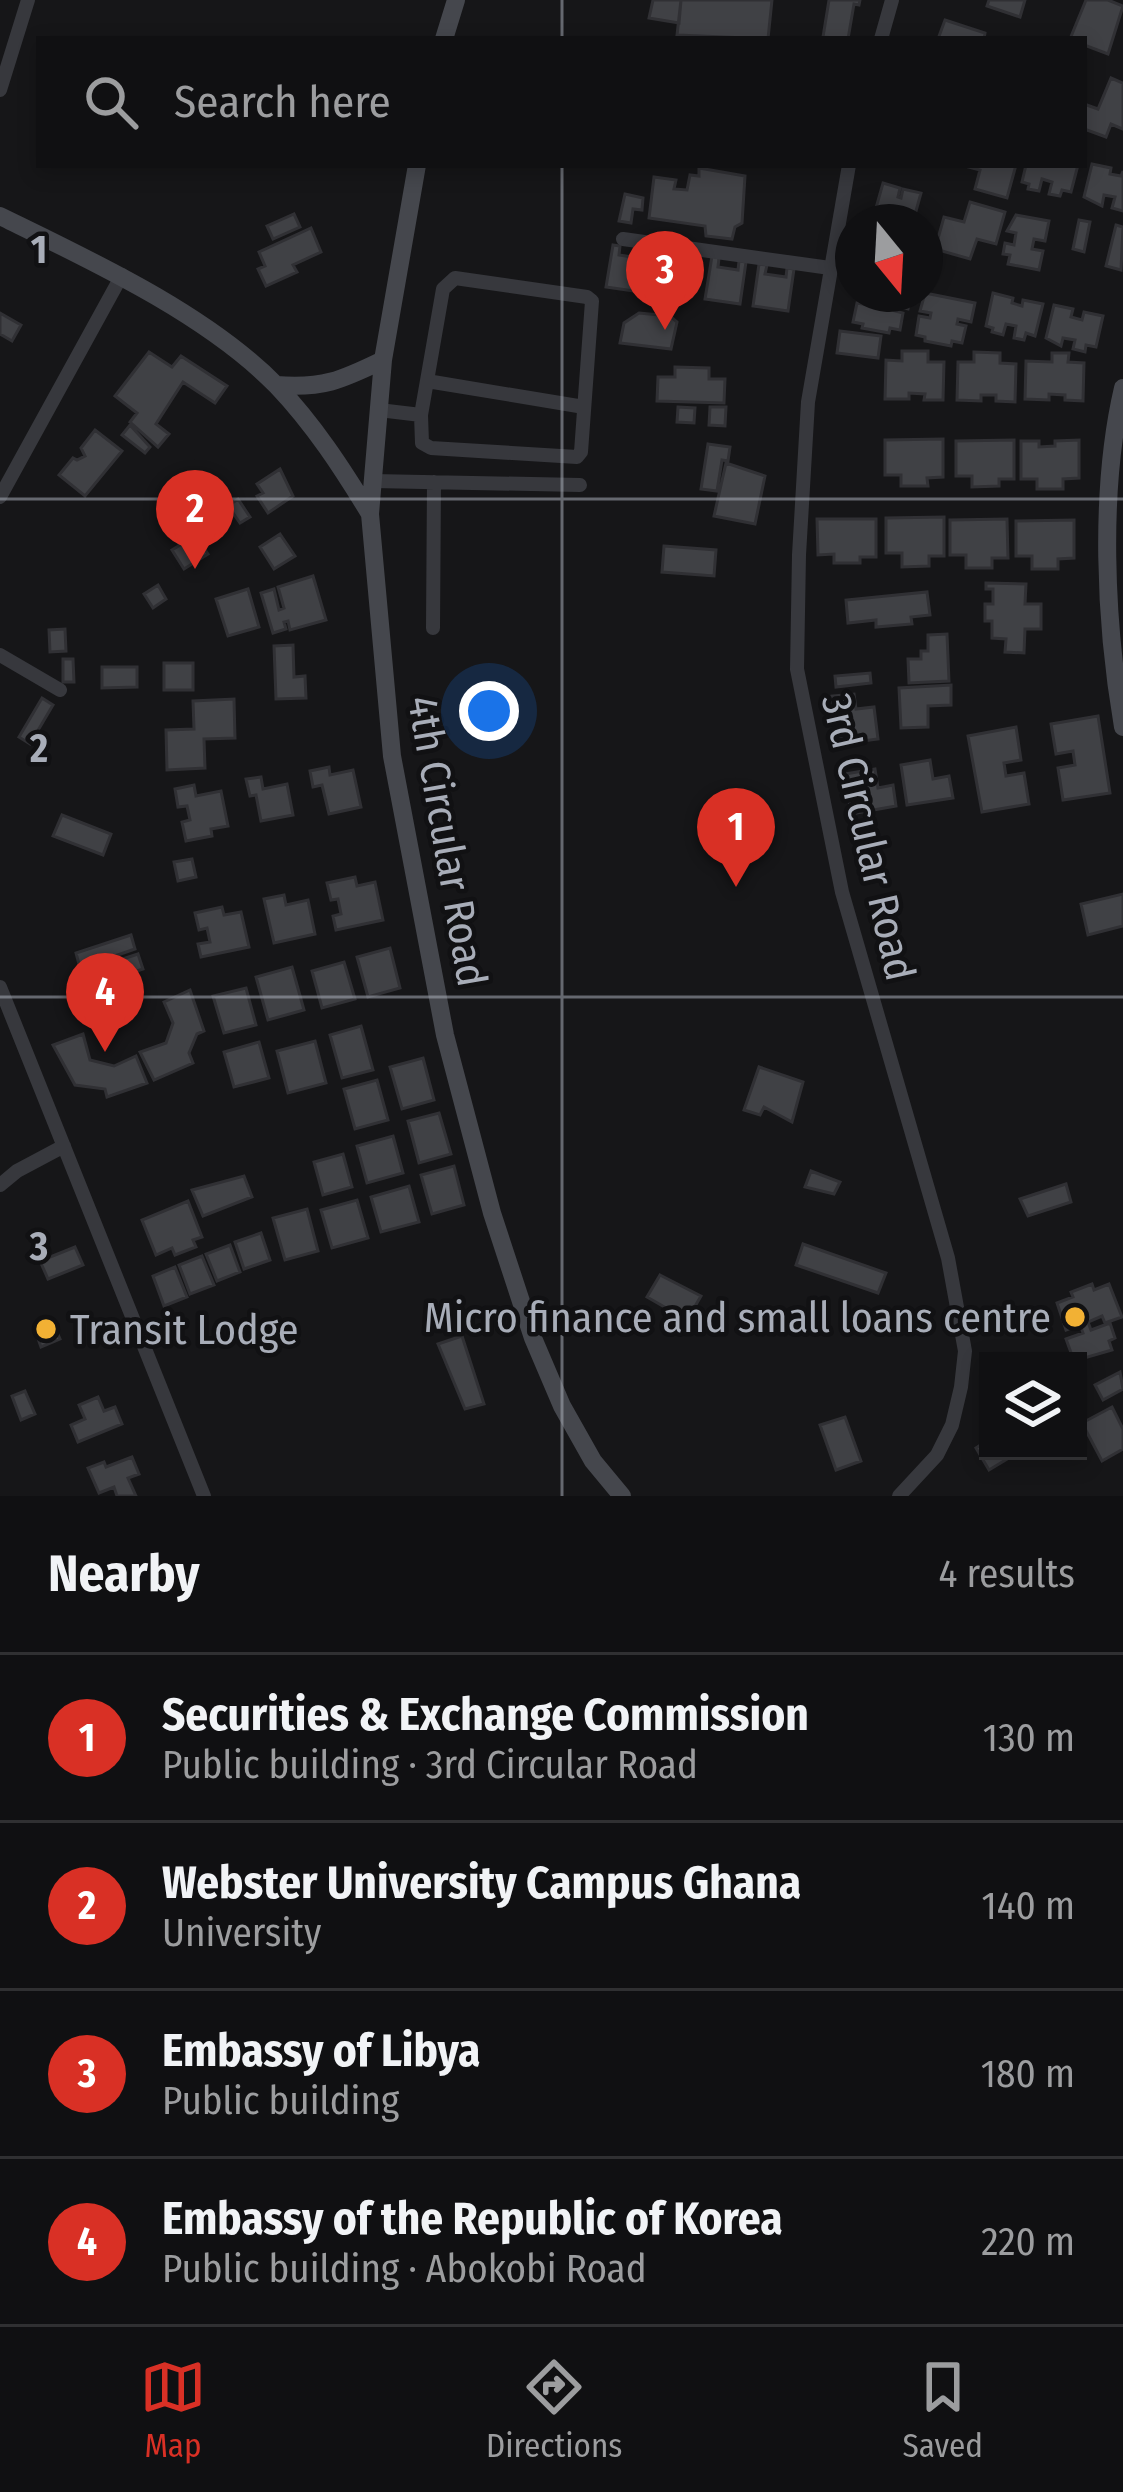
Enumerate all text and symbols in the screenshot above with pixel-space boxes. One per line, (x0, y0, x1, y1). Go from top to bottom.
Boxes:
search box (36, 36, 1087, 168)
icon: search (78, 69, 144, 135)
text: Search here (174, 75, 391, 129)
north arrow (835, 204, 943, 312)
text: 1 (31, 227, 47, 273)
pin: 3 (626, 231, 704, 330)
pin: 2 (156, 470, 234, 569)
your location (459, 681, 519, 741)
street label: 3rd Circular Road (811, 689, 925, 986)
street label: 4th Circular Road (397, 692, 497, 990)
text: 2 (29, 726, 48, 772)
pin: 1 (697, 788, 775, 887)
pin: 4 (66, 953, 144, 1052)
text: 3 (29, 1224, 48, 1270)
place label: Micro finance and small loans centre (424, 1293, 1051, 1343)
marker: Micro finance and small loans centre (1062, 1304, 1088, 1330)
place label: Transit Lodge (70, 1305, 298, 1355)
marker: Transit Lodge (33, 1316, 59, 1342)
map controls (979, 1352, 1087, 1460)
button: layers (979, 1352, 1087, 1460)
text: Nearby (48, 1543, 200, 1605)
text: 4 results (938, 1551, 1075, 1597)
text: Securities & Exchange Commission (162, 1688, 809, 1742)
text: 1 (79, 1715, 95, 1761)
text: 130 m (983, 1715, 1075, 1761)
text: Public building · 3rd Circular Road (162, 1742, 698, 1788)
text: Webster University Campus Ghana (162, 1856, 801, 1910)
text: 2 (78, 1883, 96, 1929)
text: 140 m (981, 1883, 1075, 1929)
text: University (162, 1910, 321, 1956)
text: Embassy of Libya (162, 2024, 480, 2078)
text: 3 (78, 2051, 96, 2097)
text: 180 m (981, 2051, 1075, 2097)
text: Public building (162, 2078, 399, 2124)
text: Embassy of the Republic of Korea (162, 2192, 783, 2246)
text: 4 (77, 2219, 97, 2265)
text: 220 m (981, 2219, 1075, 2265)
text: Public building · Abokobi Road (162, 2246, 647, 2292)
tab: Map (140, 2354, 206, 2466)
tab: Directions (486, 2354, 622, 2466)
tab: Saved (902, 2354, 983, 2466)

